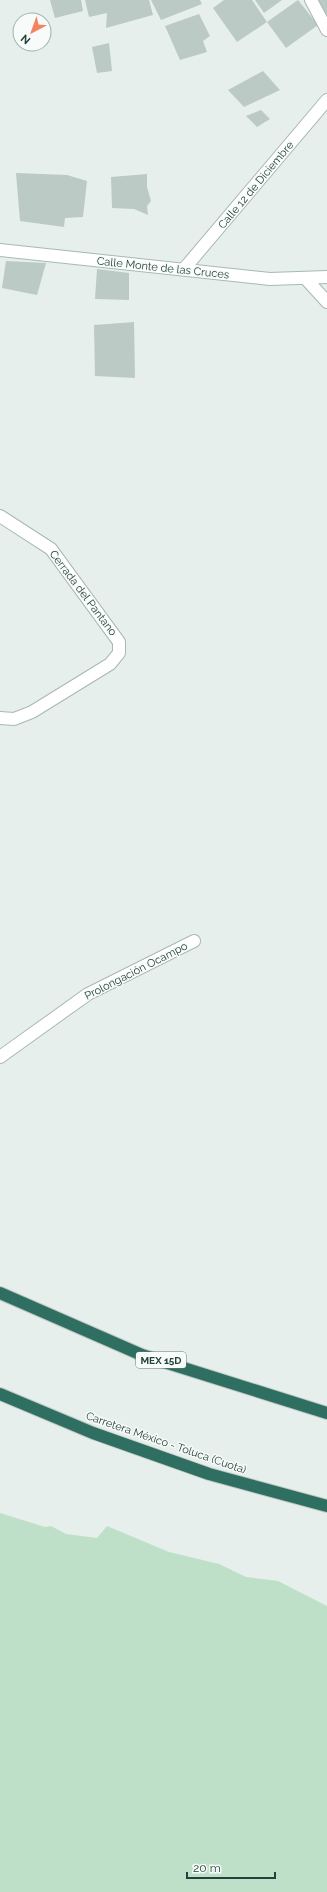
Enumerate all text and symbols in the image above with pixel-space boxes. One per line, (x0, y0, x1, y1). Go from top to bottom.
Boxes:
north arrow (12, 12, 52, 52)
text: N (18, 32, 33, 47)
street label: Calle 12 de Diciembre (216, 138, 297, 231)
street label: Calle Monte de las Cruces (96, 255, 230, 281)
street label: Cerrada del Pantano (47, 548, 120, 639)
street label: Prolongación Ocampo (82, 939, 190, 1003)
road number: MEX 15D (136, 1352, 186, 1368)
street label: Carretera México - Toluca (Cuota) (84, 1409, 248, 1477)
scale bar (187, 1854, 275, 1880)
text: 20 m (193, 1861, 221, 1875)

